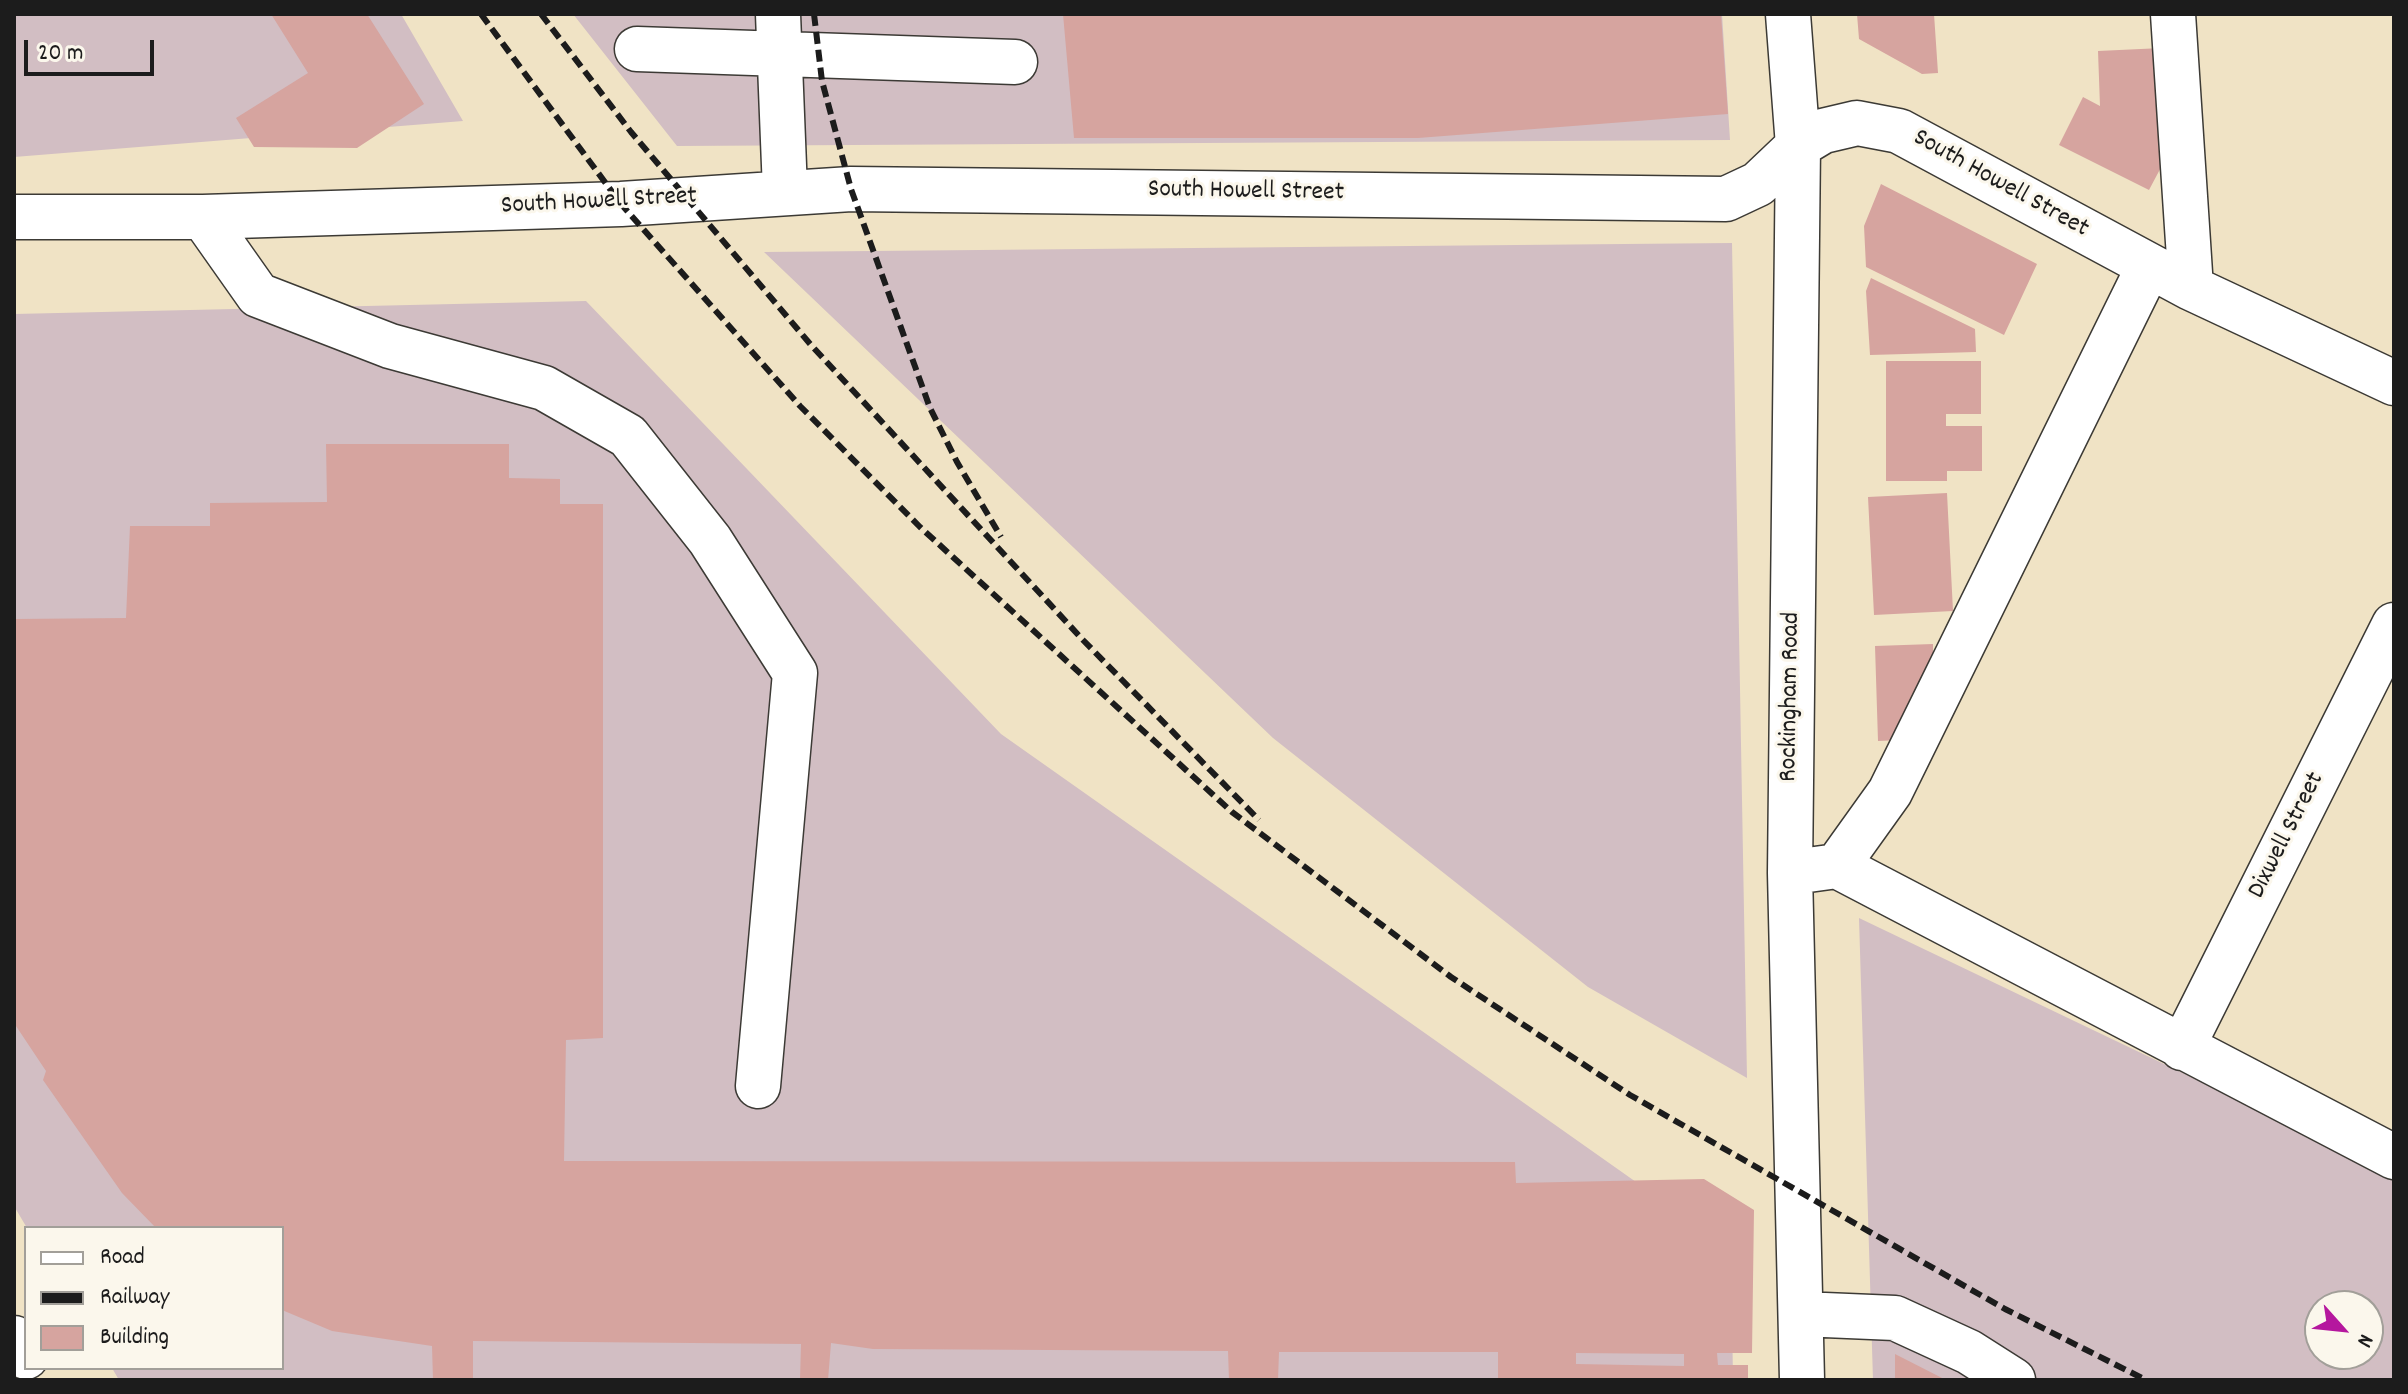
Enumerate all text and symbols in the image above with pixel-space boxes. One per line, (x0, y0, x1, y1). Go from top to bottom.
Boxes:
scale bar (28, 24, 158, 74)
text: 20 m (38, 37, 84, 71)
street label: South Howell Street (1907, 124, 2093, 246)
street label: South Howell Street (1148, 176, 1344, 210)
street label: South Howell Street (500, 182, 698, 224)
street label: Rockingham Road (1775, 612, 1809, 782)
street label: Dixwell Street (2243, 768, 2333, 904)
legend (24, 1226, 284, 1370)
text: Road (100, 1241, 145, 1275)
text: Railway (100, 1281, 169, 1315)
north arrow (2304, 1290, 2384, 1370)
text: Building (100, 1321, 169, 1355)
text: N (2348, 1328, 2380, 1352)

